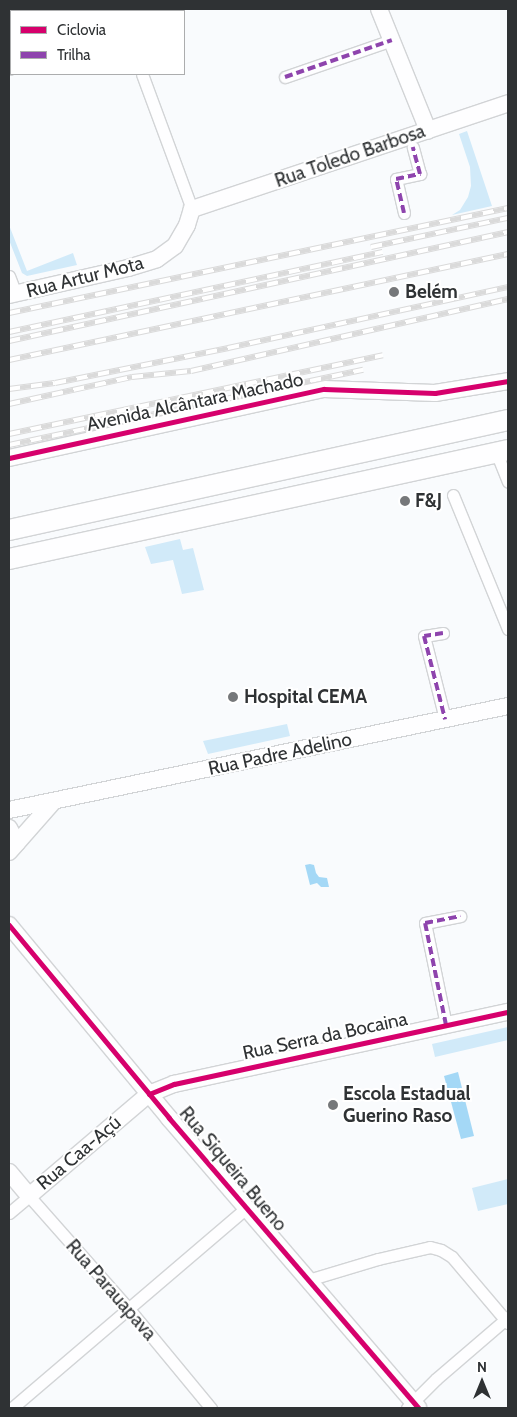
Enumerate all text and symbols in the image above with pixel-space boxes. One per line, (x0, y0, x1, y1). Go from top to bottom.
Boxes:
legend (10, 10, 185, 75)
text: Ciclovia (57, 21, 106, 39)
text: Trilha (57, 46, 90, 64)
street label: Rua Toledo Barbosa (272, 120, 428, 192)
street label: Rua Artur Mota (24, 251, 146, 303)
place label: Belém (405, 281, 458, 303)
marker: Belém (387, 285, 401, 299)
street label: Avenida Alcântara Machado (85, 368, 305, 436)
place label: F&J (415, 490, 442, 512)
marker: F&J (399, 495, 411, 507)
place label: Hospital CEMA (244, 686, 367, 708)
marker: Hospital CEMA (226, 690, 240, 704)
street label: Rua Padre Adelino (206, 728, 354, 780)
street label: Rua Serra da Bocaina (241, 1007, 409, 1065)
place label: Escola Estadual Guerino Raso (343, 1083, 471, 1127)
marker: Escola Estadual Guerino Raso (327, 1099, 339, 1111)
street label: Rua Siqueira Bueno (174, 1102, 292, 1236)
street label: Rua Caa-Açú (32, 1111, 126, 1195)
street label: Rua Parauapava (61, 1235, 161, 1345)
north arrow (457, 1357, 507, 1407)
text: N (477, 1358, 487, 1376)

